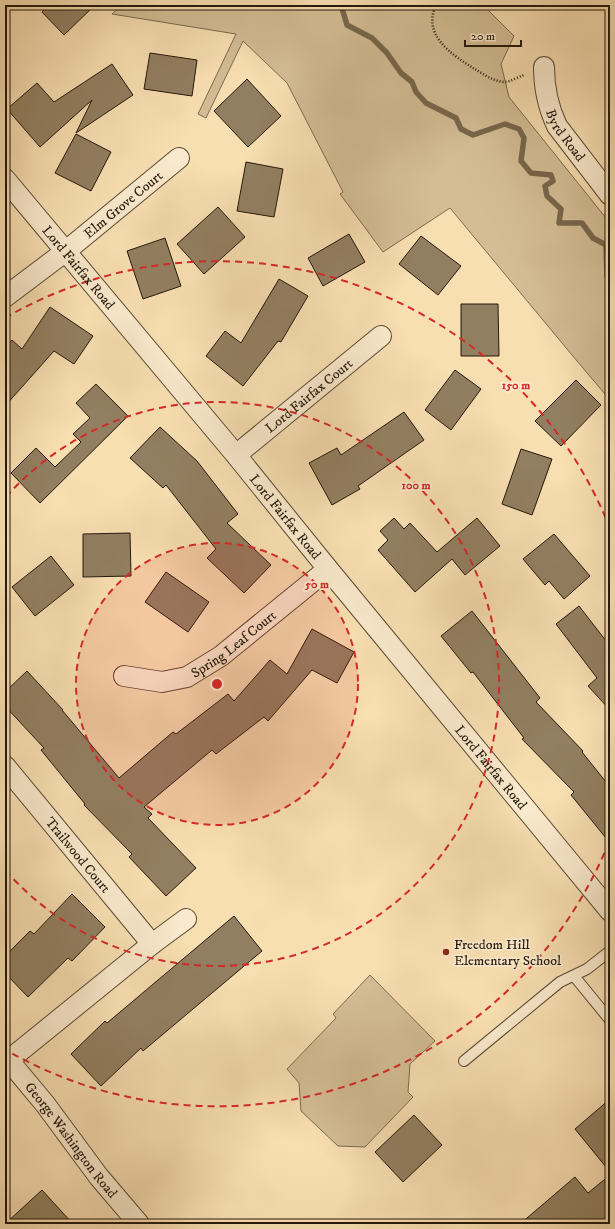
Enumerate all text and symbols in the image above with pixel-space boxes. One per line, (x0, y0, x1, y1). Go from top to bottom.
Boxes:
scale bar (465, 22, 521, 48)
text: 20 m (471, 29, 495, 44)
street label: Byrd Road (541, 107, 589, 165)
street label: Elm Grove Court (80, 167, 167, 243)
street label: Lord Fairfax Road (38, 222, 118, 314)
street label: Lord Fairfax Court (262, 355, 357, 437)
text: 150 m (502, 378, 530, 393)
street label: Lord Fairfax Road (245, 471, 325, 563)
text: 100 m (402, 478, 430, 493)
text: 50 m (304, 577, 329, 592)
street label: Spring Leaf Court (188, 606, 281, 682)
centre of rings (210, 677, 224, 691)
street label: Lord Fairfax Road (450, 722, 531, 814)
street label: Trailwood Court (41, 814, 114, 897)
place label: Freedom Hill Elementary School (454, 936, 562, 970)
marker: Freedom Hill Elementary School (441, 947, 451, 957)
street label: George Washington Road (20, 1079, 121, 1202)

